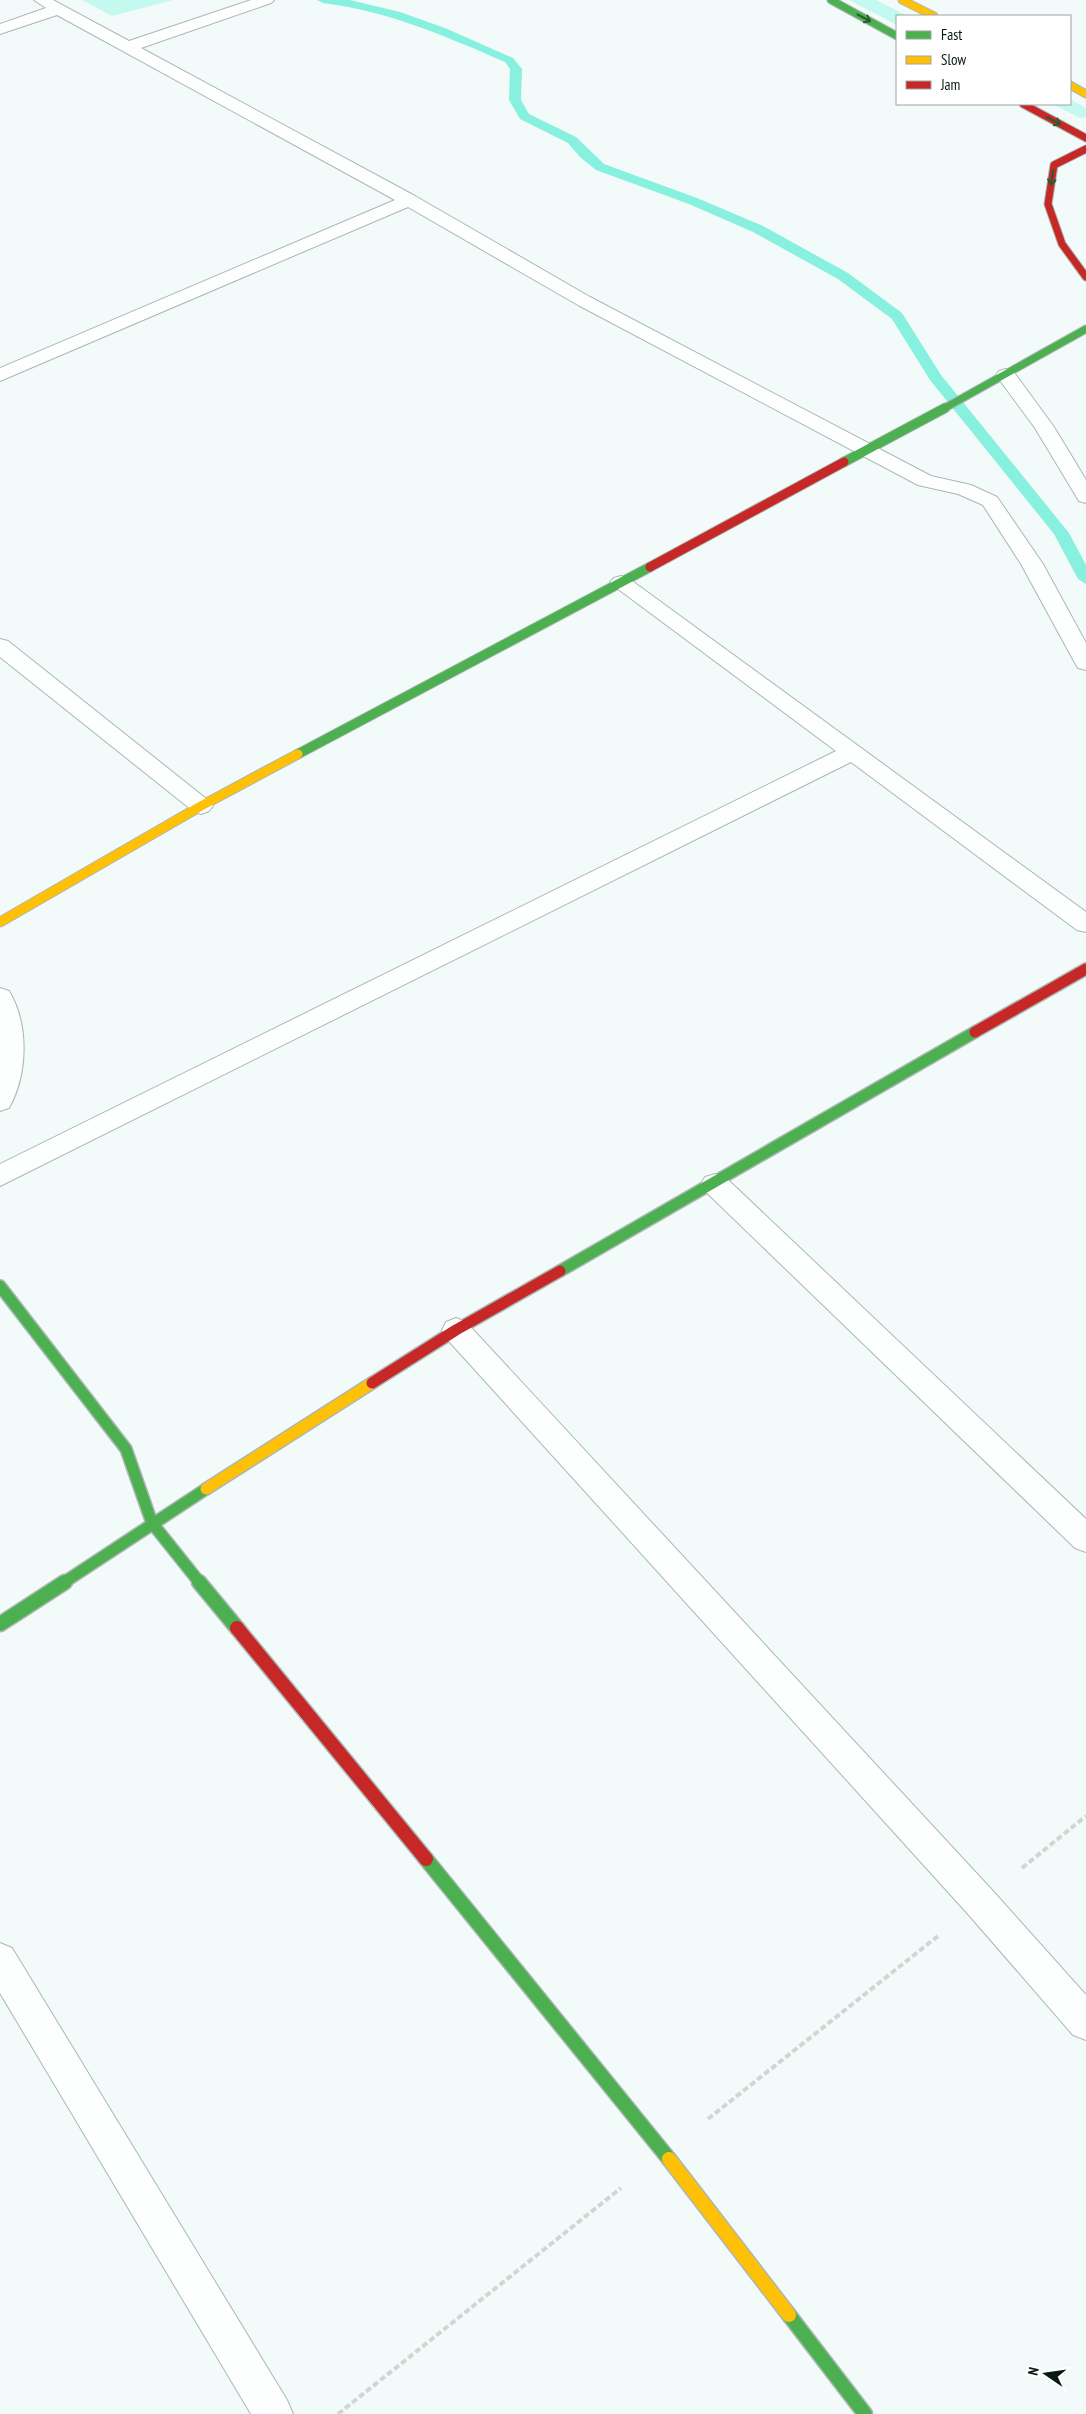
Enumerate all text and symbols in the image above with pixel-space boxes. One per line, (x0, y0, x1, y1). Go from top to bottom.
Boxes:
one-way arrow (856, 14, 871, 23)
legend (896, 15, 1071, 105)
text: Fast (941, 25, 962, 44)
text: Slow (941, 50, 966, 69)
text: Jam (940, 75, 960, 94)
one-way arrow (1047, 116, 1062, 126)
one-way arrow (1047, 169, 1057, 185)
north arrow (1021, 2349, 1071, 2399)
text: N (1024, 2365, 1043, 2377)

